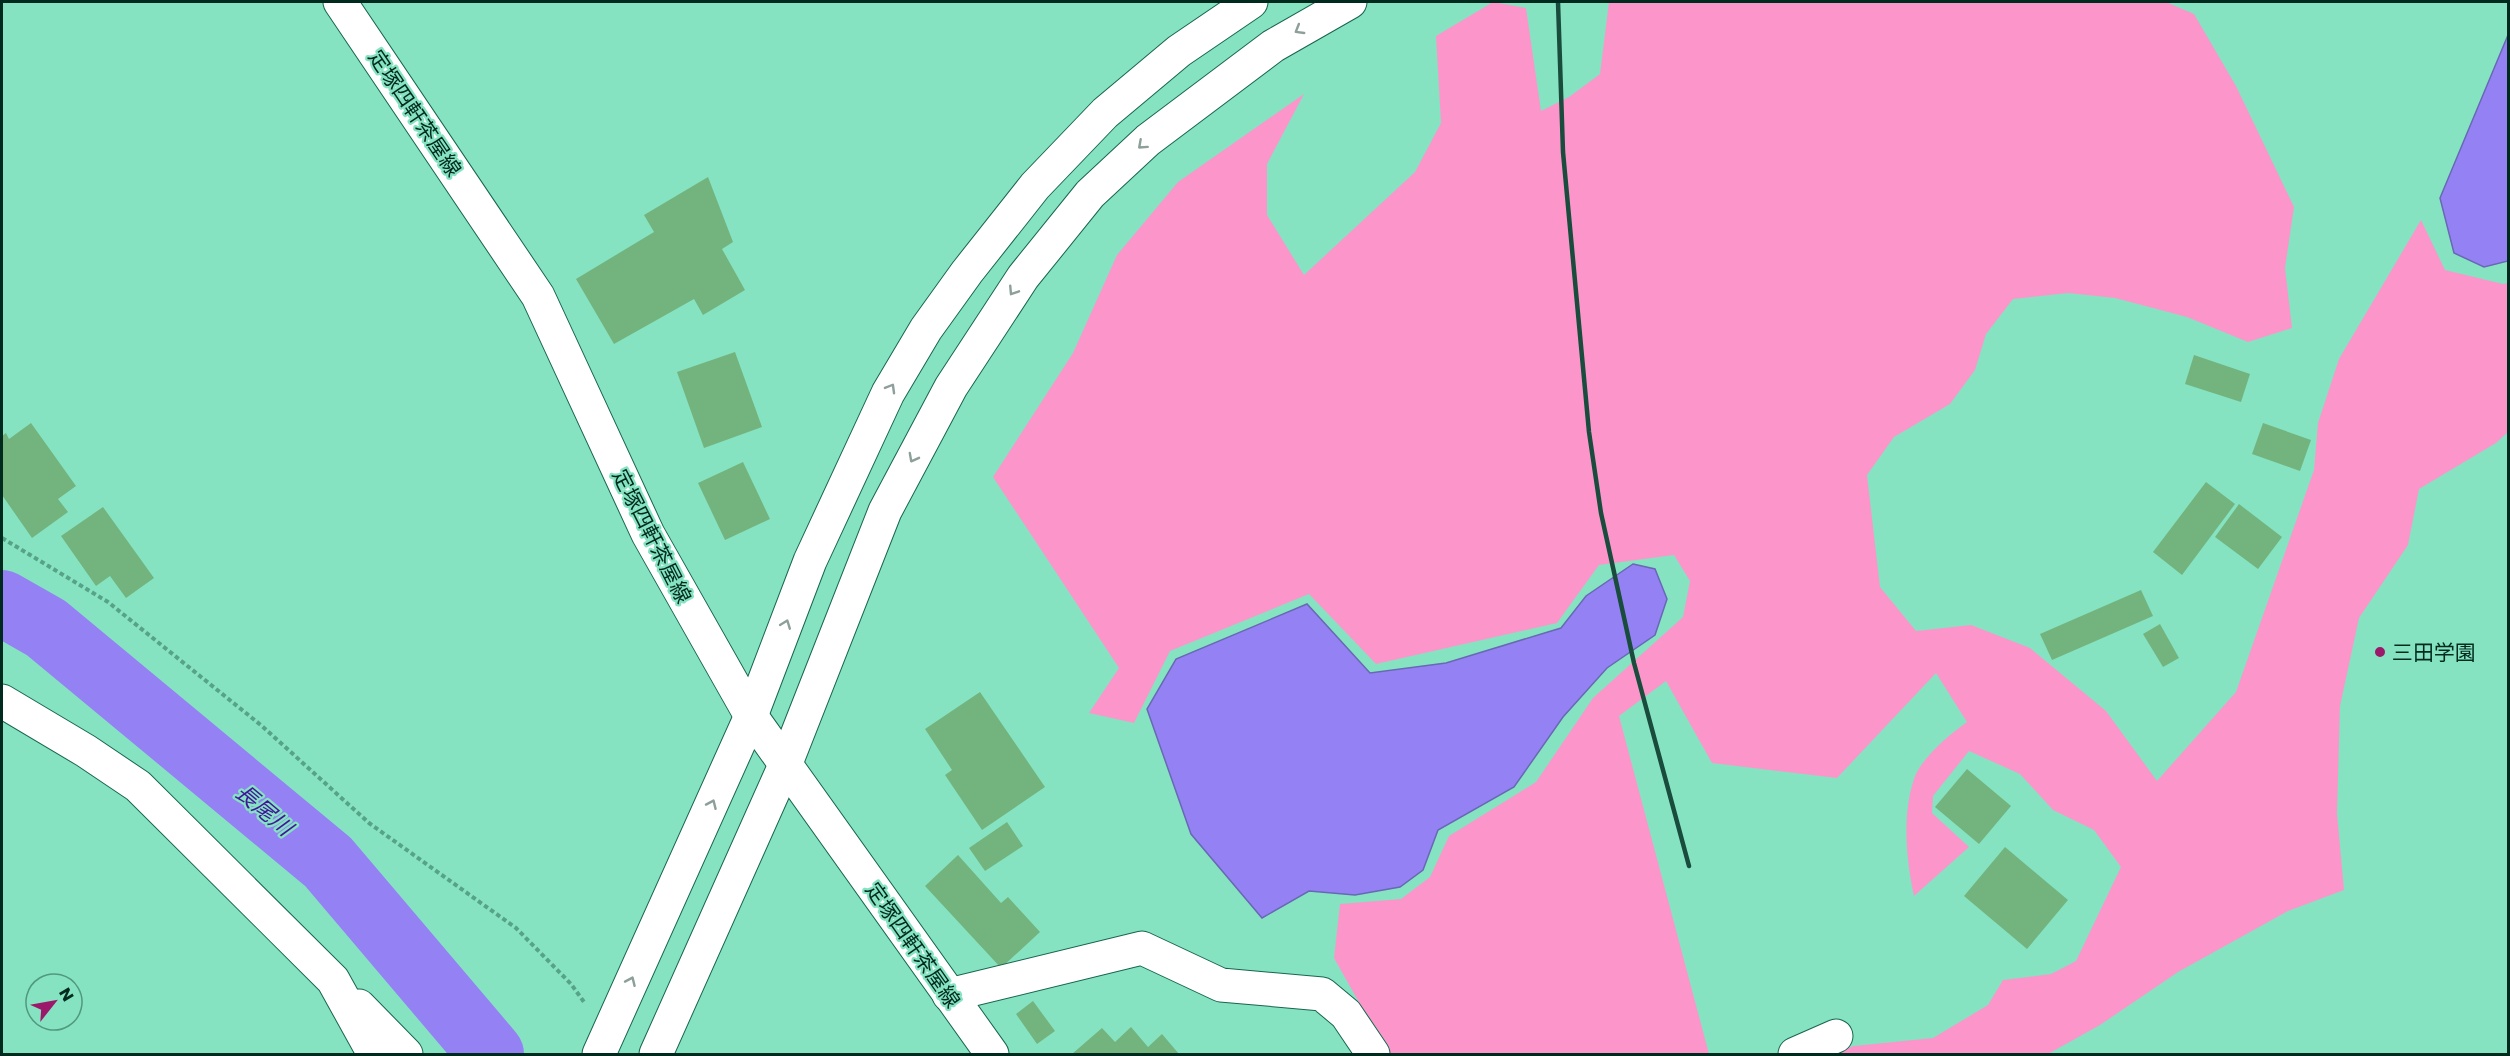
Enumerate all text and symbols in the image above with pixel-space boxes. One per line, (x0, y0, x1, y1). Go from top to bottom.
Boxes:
one-way arrow (1295, 23, 1305, 35)
street label: 定塚四軒茶屋線 (362, 44, 468, 182)
one-way arrow (1138, 138, 1149, 149)
one-way arrow (1009, 285, 1021, 295)
one-way arrow (884, 384, 895, 394)
one-way arrow (909, 452, 920, 462)
street label: 定塚四軒茶屋線 (606, 464, 698, 608)
one-way arrow (779, 619, 792, 629)
place label: 三田学園 (2392, 638, 2476, 667)
marker: 三田学園 (2373, 645, 2387, 659)
water label: 長尾川 (229, 777, 301, 844)
one-way arrow (704, 799, 716, 810)
street label: 定塚四軒茶屋線 (859, 876, 967, 1014)
north arrow (24, 972, 84, 1032)
one-way arrow (624, 977, 636, 988)
text: N (53, 983, 79, 1006)

